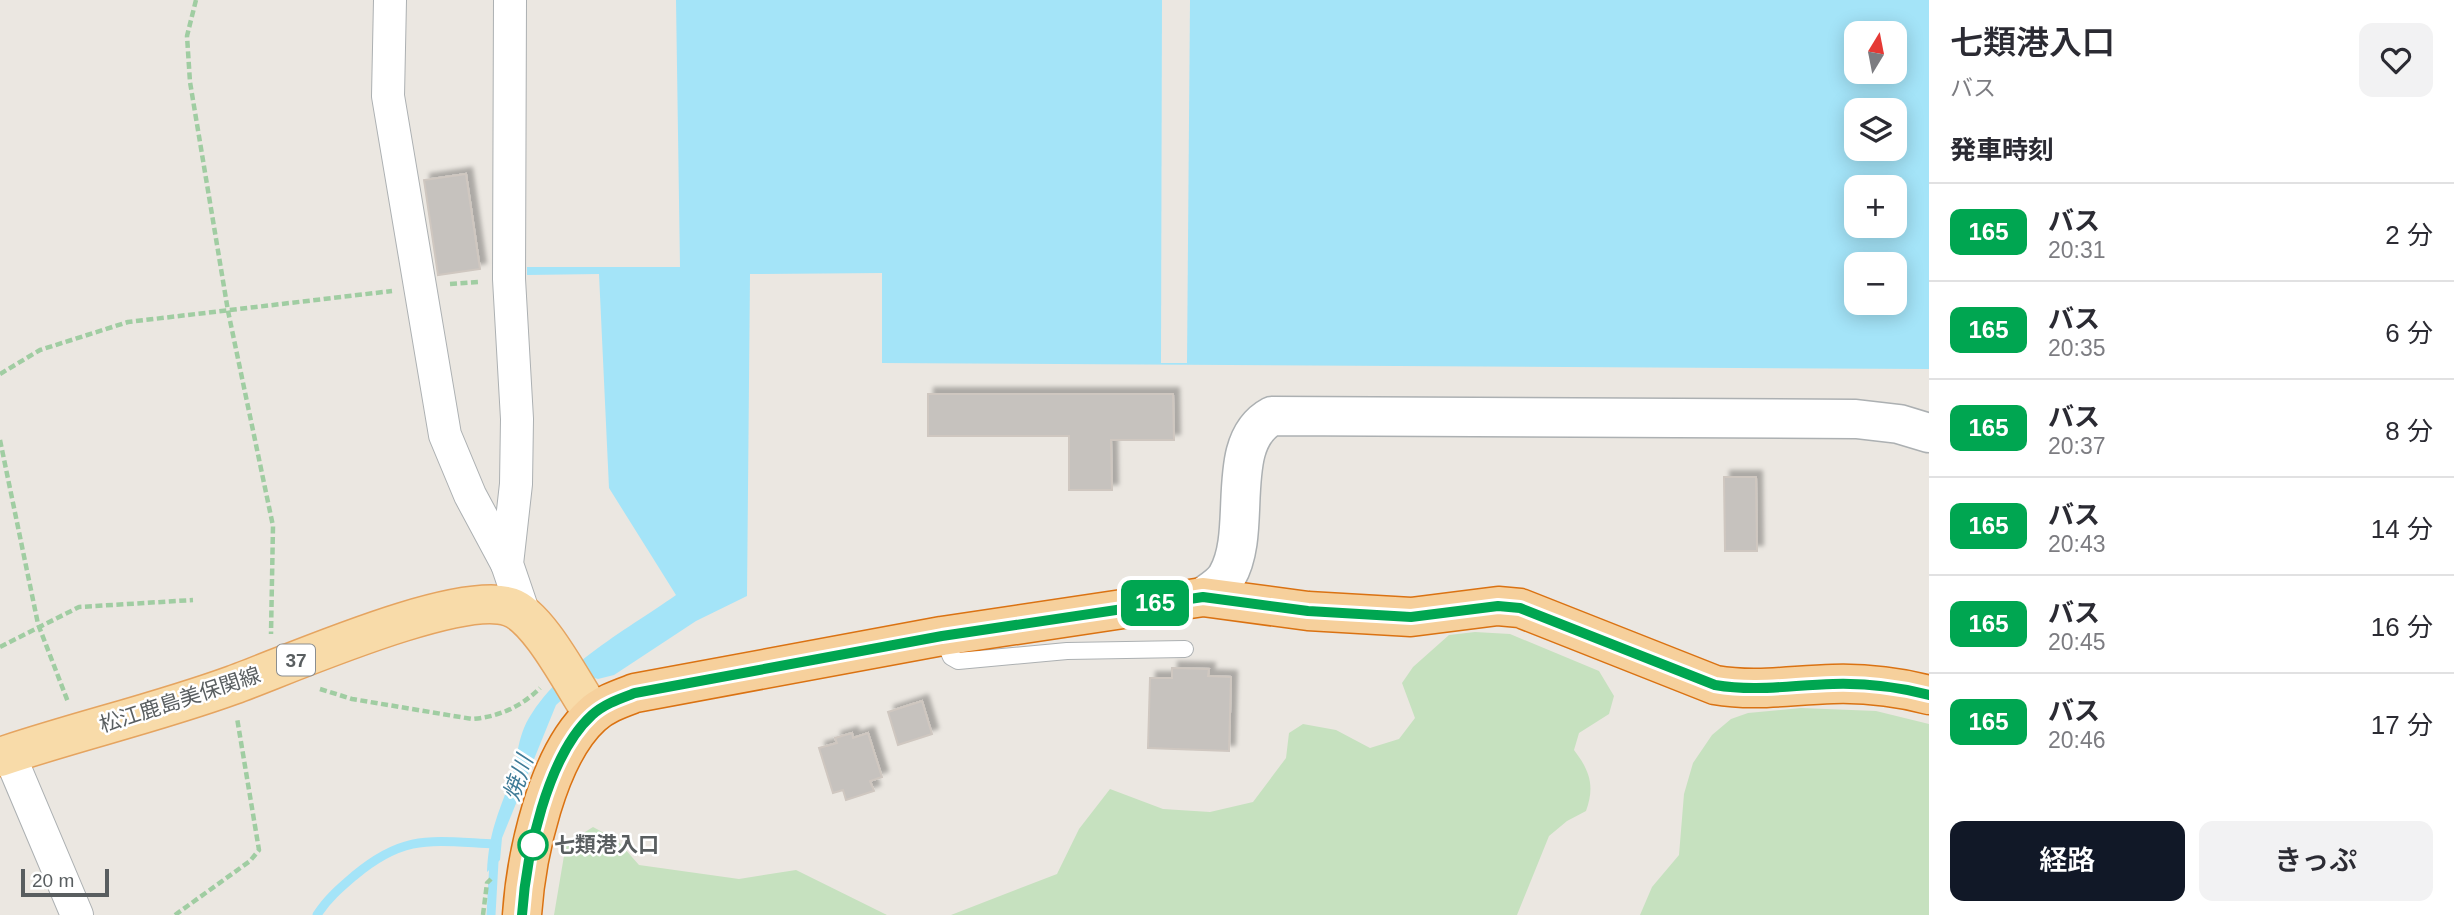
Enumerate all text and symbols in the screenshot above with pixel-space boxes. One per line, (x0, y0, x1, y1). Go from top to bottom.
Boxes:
north arrow (1844, 21, 1908, 84)
map controls (1844, 21, 1907, 315)
button: heart (2359, 23, 2433, 97)
text: 七類港入口 (1950, 24, 2115, 61)
text: バス (1950, 75, 1996, 101)
button: layers (1844, 98, 1907, 161)
text: 発車時刻 (1950, 135, 2054, 165)
button: + (1844, 175, 1907, 238)
text: バス (2048, 206, 2100, 236)
text: 165 (1968, 218, 2009, 245)
text: 2 分 (2385, 220, 2433, 250)
text: 20:31 (2048, 237, 2106, 263)
button: − (1844, 252, 1907, 315)
text: バス (2048, 304, 2100, 334)
text: 165 (1968, 316, 2009, 343)
text: 6 分 (2385, 318, 2433, 348)
text: 20:35 (2048, 335, 2106, 361)
text: バス (2048, 402, 2100, 432)
text: 165 (1968, 414, 2009, 441)
text: 8 分 (2385, 416, 2433, 446)
text: 20:37 (2048, 433, 2106, 459)
text: バス (2048, 500, 2100, 530)
text: 165 (1968, 512, 2009, 539)
text: 14 分 (2371, 514, 2433, 544)
text: 20:43 (2048, 531, 2106, 557)
line badge: 165 (1115, 580, 1195, 626)
text: 165 (1135, 589, 1175, 616)
text: バス (2048, 598, 2100, 628)
text: 165 (1968, 610, 2009, 637)
text: 16 分 (2371, 612, 2433, 642)
text: 20:45 (2048, 629, 2106, 655)
road number: 37 (277, 645, 315, 676)
street label: 松江鹿島美保関線 (96, 663, 263, 736)
text: バス (2048, 696, 2100, 726)
text: 165 (1968, 708, 2009, 735)
text: 17 分 (2371, 710, 2433, 740)
text: 20:46 (2048, 727, 2106, 753)
water label: 焼川 (498, 749, 539, 804)
button: 経路 (1950, 821, 2185, 901)
button: きっぷ (2199, 821, 2433, 901)
marker: 七類港入口 (518, 830, 548, 860)
place label: 七類港入口 (554, 833, 659, 856)
scale bar (21, 866, 108, 898)
text: 20 m (32, 870, 74, 891)

